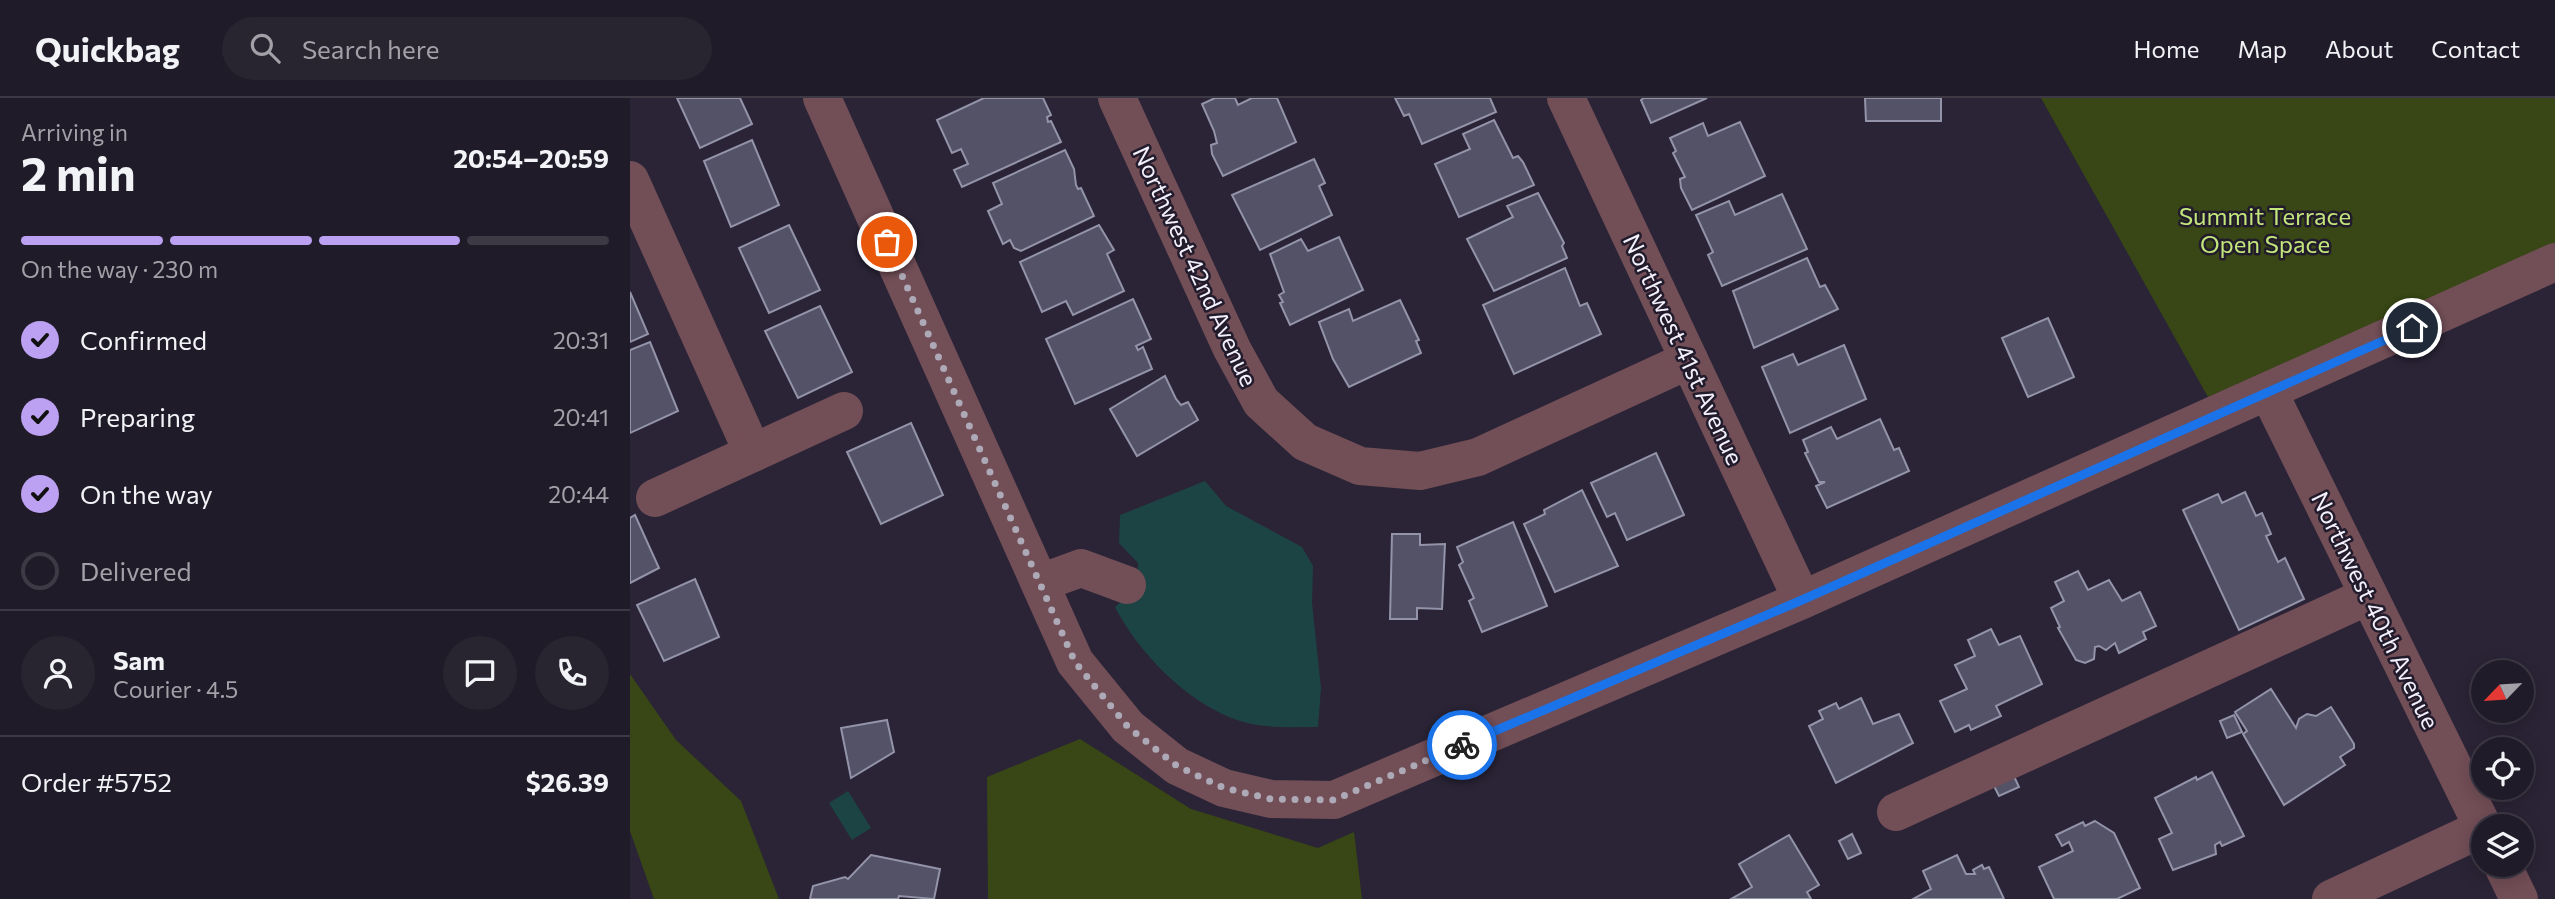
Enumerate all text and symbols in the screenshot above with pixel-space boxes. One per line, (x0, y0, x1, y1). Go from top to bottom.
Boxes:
search box (222, 17, 712, 80)
text: Quickbag (35, 28, 180, 69)
icon: search (246, 29, 284, 67)
text: Search here (302, 33, 439, 64)
text: Home (2134, 34, 2200, 63)
text: Map (2238, 34, 2287, 63)
text: About (2325, 34, 2393, 63)
text: Contact (2431, 34, 2520, 63)
text: Arriving in (21, 118, 128, 146)
street label: Northwest 42nd Avenue (1128, 141, 1264, 391)
text: 20:54–20:59 (453, 142, 609, 173)
text: 2 min (21, 144, 136, 200)
park label: Summit Terrace Open Space (2179, 201, 2351, 258)
pin (857, 212, 917, 272)
icon: bag (868, 223, 906, 261)
street label: Northwest 41st Avenue (1618, 229, 1750, 469)
text: On the way · 230 m (21, 255, 218, 283)
pin (2382, 298, 2442, 358)
icon: home (2393, 309, 2431, 347)
icon: check (21, 321, 59, 359)
text: Confirmed (80, 324, 207, 355)
text: 20:31 (553, 326, 609, 354)
icon: check (21, 398, 59, 436)
text: Preparing (80, 401, 195, 432)
text: 20:41 (553, 403, 609, 431)
icon: check (21, 475, 59, 513)
text: On the way (80, 478, 213, 509)
text: 20:44 (548, 480, 609, 508)
street label: Northwest 40th Avenue (2306, 487, 2446, 733)
text: Delivered (80, 555, 191, 586)
button: person (21, 636, 95, 710)
button: chat (443, 636, 517, 710)
button: phone (535, 636, 609, 710)
text: Sam (113, 644, 165, 675)
north arrow (2471, 660, 2534, 723)
map controls (2471, 660, 2534, 877)
text: Courier · 4.5 (113, 675, 238, 703)
courier (1427, 710, 1497, 780)
icon: bike (1443, 726, 1481, 764)
button: locate (2471, 737, 2534, 800)
text: Order #5752 (21, 766, 172, 797)
text: $26.39 (526, 766, 609, 797)
button: layers (2471, 814, 2534, 877)

